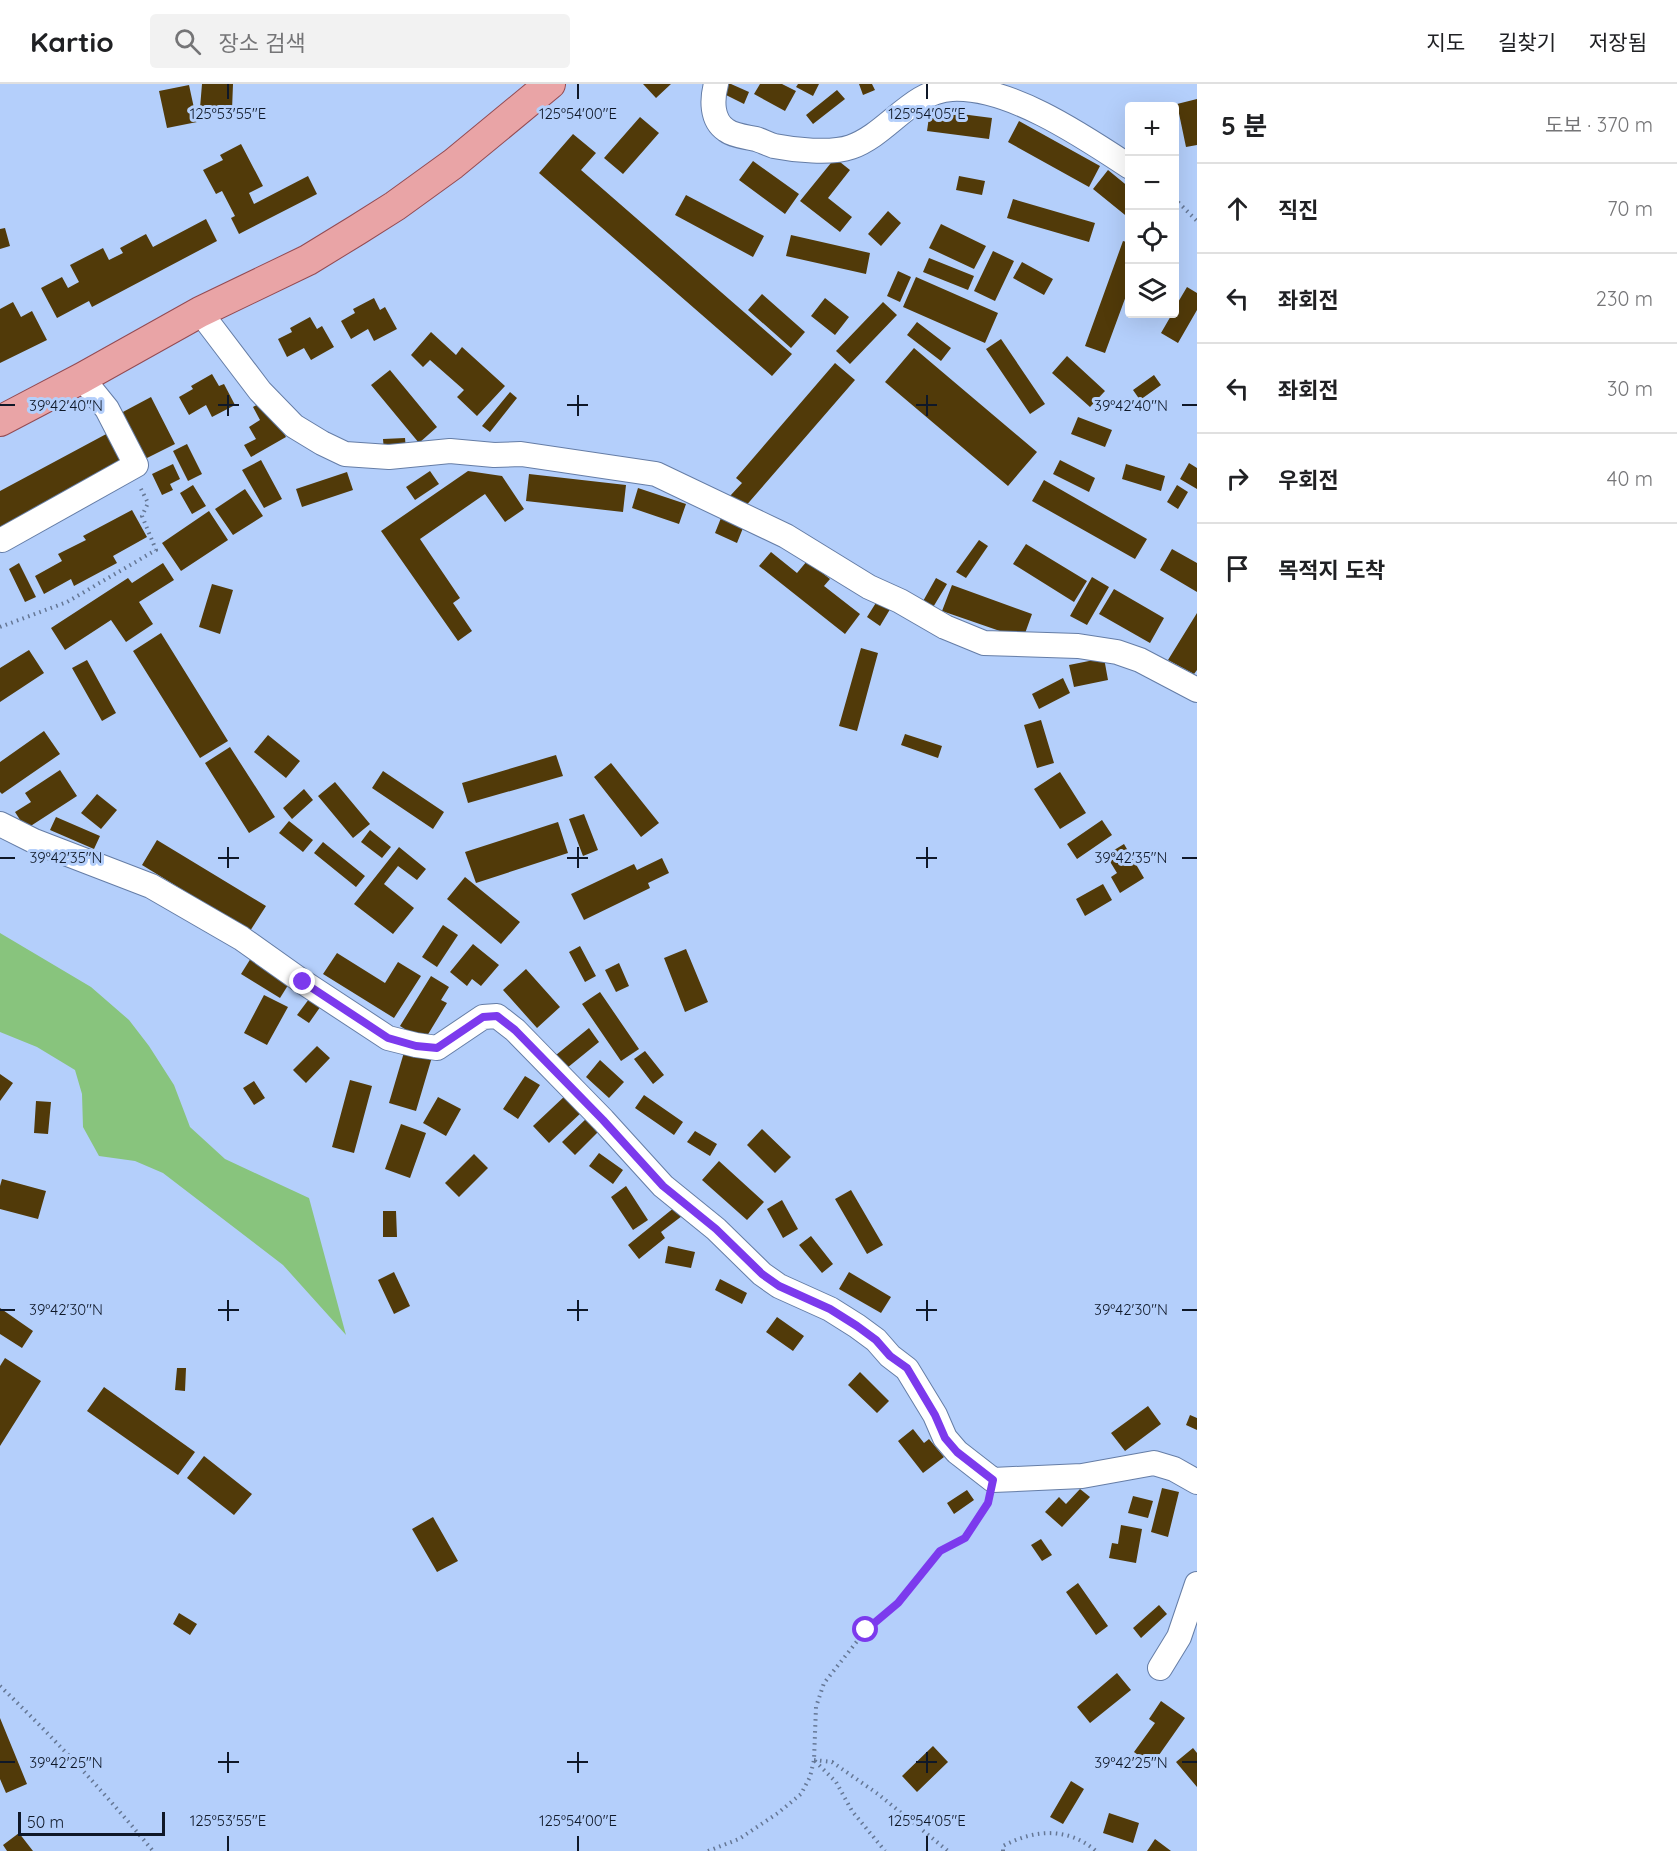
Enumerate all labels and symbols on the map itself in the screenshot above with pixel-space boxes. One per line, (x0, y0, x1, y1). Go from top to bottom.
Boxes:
text: 125°53'55"E (190, 104, 266, 123)
text: 125°54'00"E (539, 104, 617, 123)
text: 125°54'05"E (888, 104, 966, 123)
text: 39°42'40"N (29, 396, 103, 415)
text: 39°42'40"N (1094, 396, 1168, 415)
text: 39°42'35"N (29, 848, 103, 867)
text: 39°42'35"N (1094, 848, 1168, 867)
route end (289, 968, 315, 994)
text: 39°42'30"N (29, 1300, 103, 1319)
text: 39°42'30"N (1094, 1300, 1168, 1319)
route start (852, 1616, 878, 1642)
text: 39°42'25"N (29, 1753, 103, 1772)
text: 39°42'25"N (1094, 1753, 1168, 1772)
scale bar (18, 1809, 165, 1836)
text: 125°53'55"E (190, 1811, 266, 1830)
text: 125°54'00"E (539, 1811, 617, 1830)
text: 125°54'05"E (888, 1811, 966, 1830)

